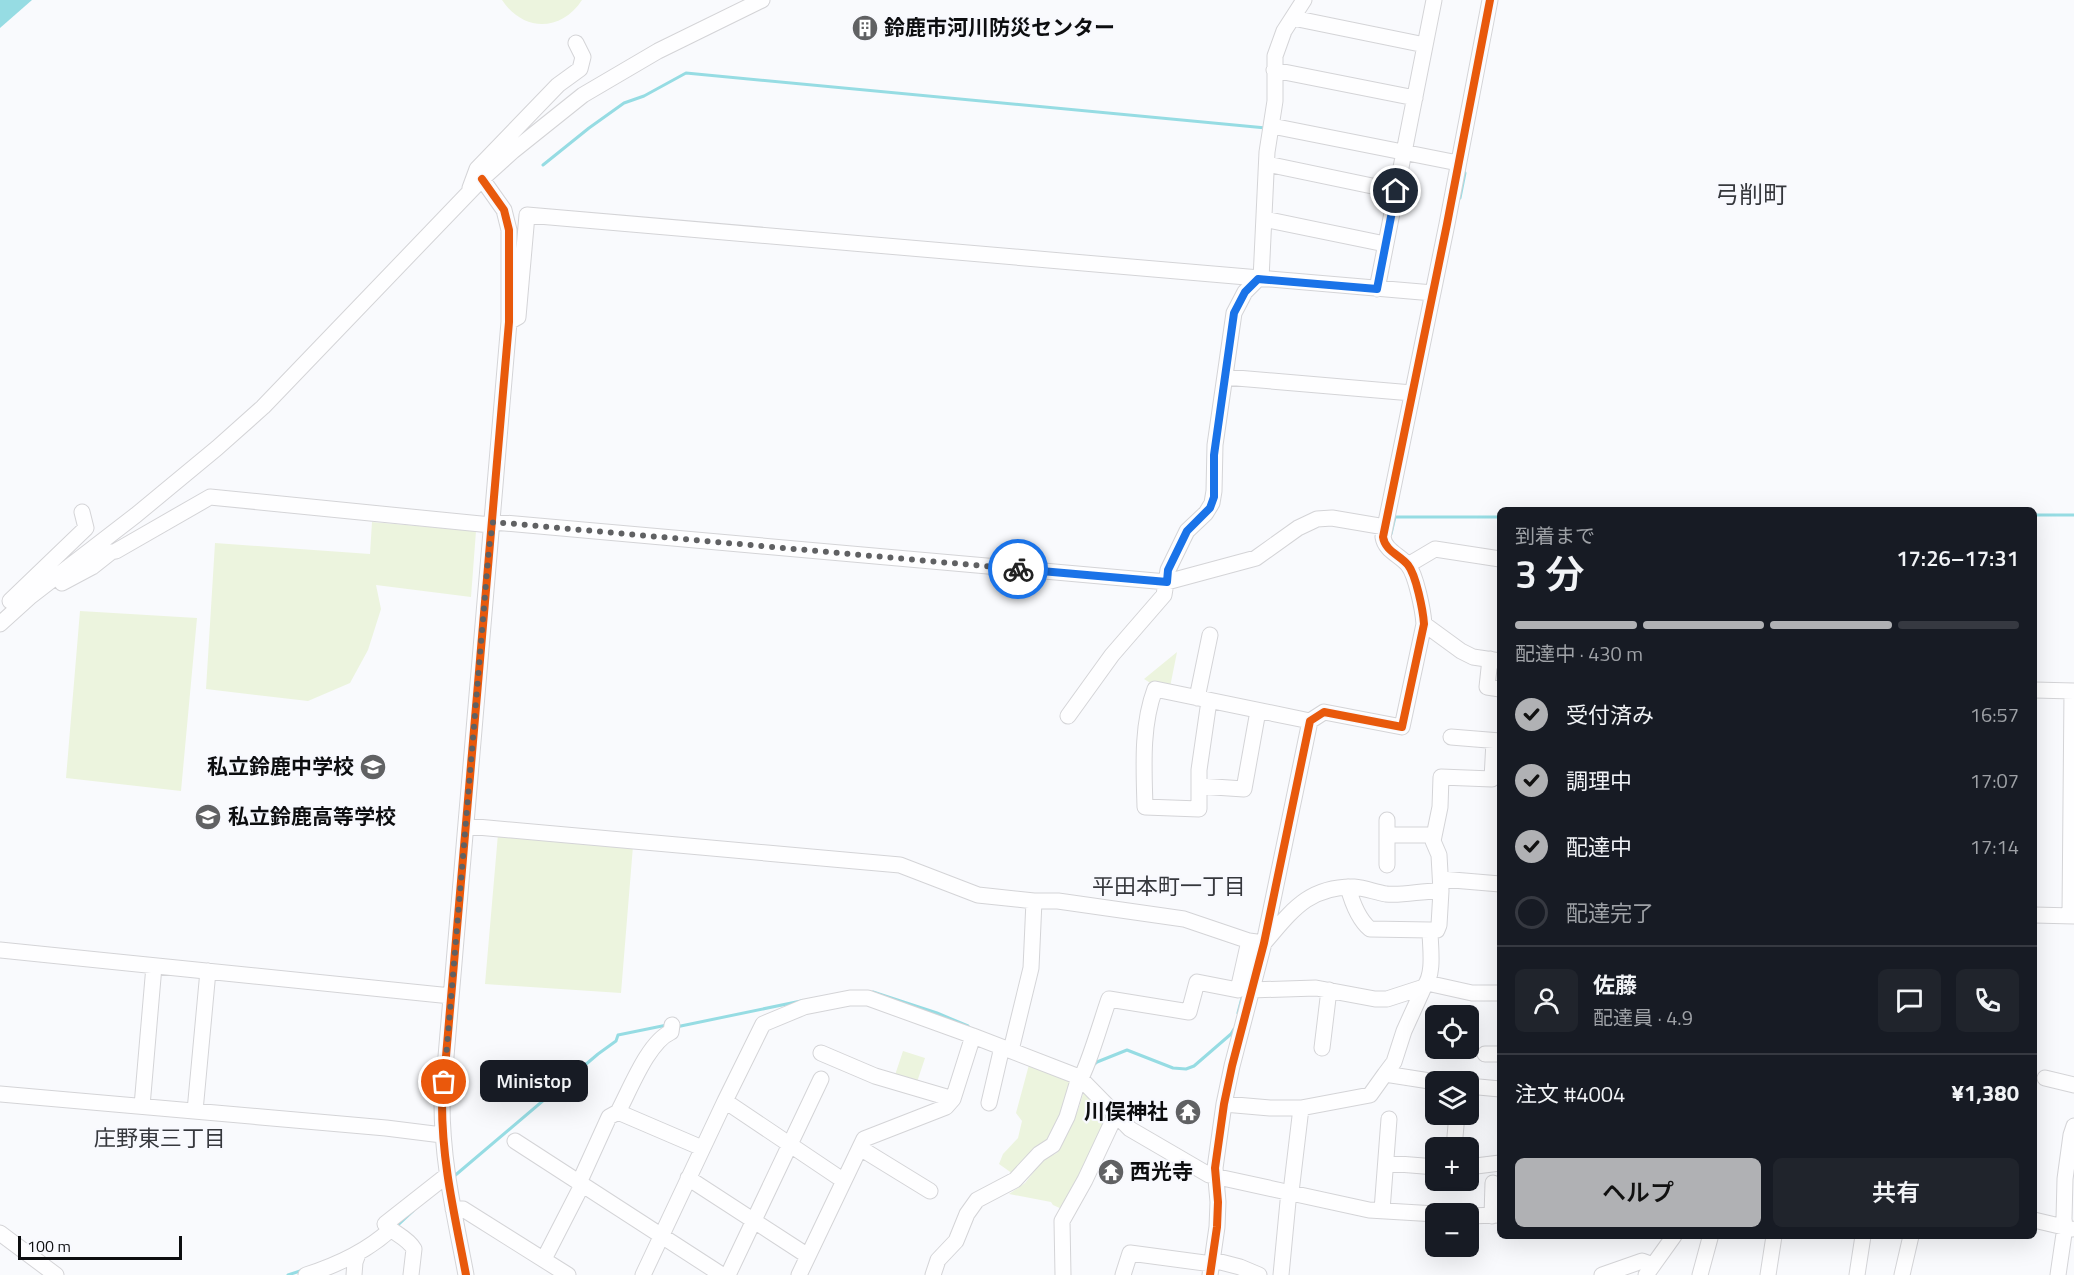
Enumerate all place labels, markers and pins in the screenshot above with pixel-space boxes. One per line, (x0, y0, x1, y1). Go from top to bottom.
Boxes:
place label: 鈴鹿市河川防災センター (884, 11, 1115, 43)
building icon: 鈴鹿市河川防災センター (850, 13, 880, 43)
pin (1370, 165, 1421, 216)
place label: 私立鈴鹿中学校 (207, 750, 354, 782)
school or university icon: 私立鈴鹿中学校 (358, 752, 388, 782)
place label: 私立鈴鹿高等学校 (228, 800, 396, 832)
school or university icon: 私立鈴鹿高等学校 (193, 802, 223, 832)
pin (418, 1056, 469, 1107)
callout: Ministop (480, 1061, 588, 1103)
place label: 川俣神社 (1084, 1095, 1168, 1127)
temple icon: 川俣神社 (1173, 1097, 1203, 1127)
place label: 西光寺 (1130, 1155, 1193, 1187)
temple icon: 西光寺 (1096, 1157, 1126, 1187)

